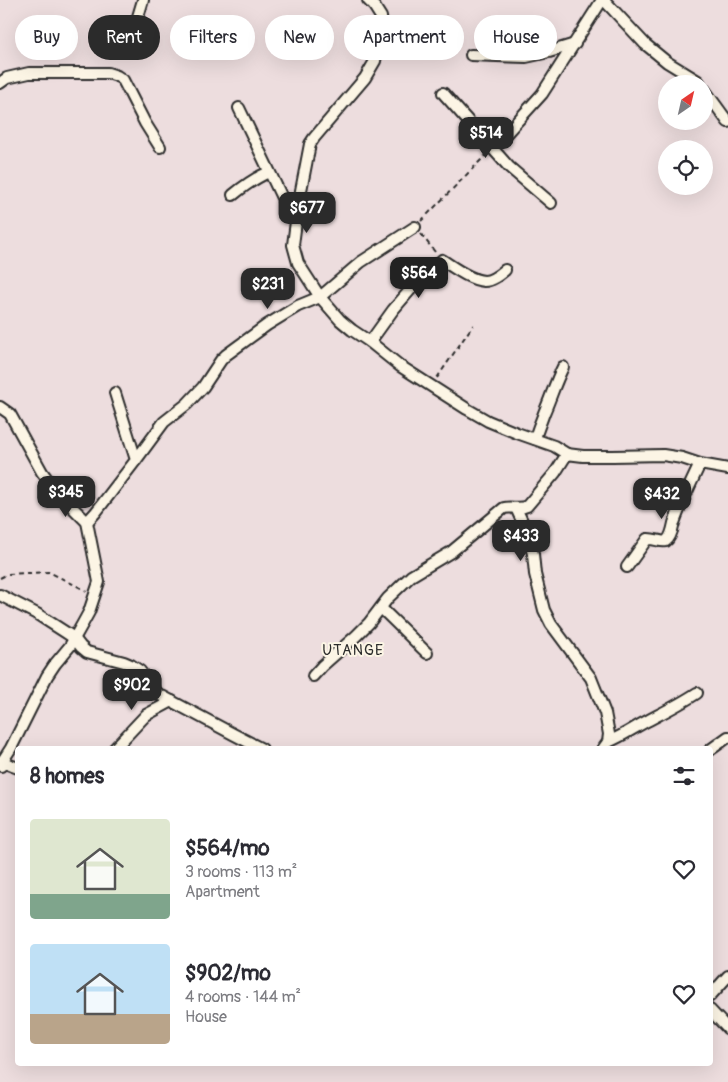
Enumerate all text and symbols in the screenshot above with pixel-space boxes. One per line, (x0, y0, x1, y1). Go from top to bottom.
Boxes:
chip: Buy (15, 15, 78, 60)
chip: Rent (88, 15, 160, 60)
chip: Filters (170, 15, 255, 60)
chip: New (265, 15, 334, 60)
chip: Apartment (344, 15, 464, 60)
chip: House (474, 15, 557, 60)
north arrow (658, 75, 712, 130)
map controls (658, 75, 713, 195)
pin: $514 (456, 116, 516, 159)
text: $514 (470, 123, 502, 143)
button: locate (658, 140, 713, 195)
pin: $677 (277, 192, 337, 234)
text: $677 (290, 198, 324, 218)
pin: $564 (389, 256, 449, 299)
text: $564 (401, 263, 437, 283)
pin: $231 (238, 268, 298, 310)
text: $231 (252, 274, 284, 294)
pin: $345 (36, 476, 96, 518)
pin: $432 (632, 478, 692, 520)
text: $345 (48, 482, 84, 502)
text: $432 (644, 484, 680, 504)
pin: $433 (491, 520, 551, 562)
text: $433 (503, 526, 539, 546)
district label: UTANGE (322, 641, 384, 660)
pin: $902 (102, 668, 162, 711)
text: $902 (114, 675, 150, 695)
icon: filters (670, 762, 698, 790)
text: 8 homes (30, 763, 104, 790)
text: $564/mo (185, 835, 270, 862)
icon: home (70, 839, 130, 899)
icon: heart (670, 855, 698, 883)
text: 3 rooms · 113 m² (185, 862, 297, 882)
text: Apartment (185, 882, 260, 902)
text: $902/mo (185, 960, 271, 987)
icon: home (70, 964, 130, 1024)
icon: heart (670, 980, 698, 1008)
text: 4 rooms · 144 m² (185, 987, 301, 1007)
text: House (185, 1007, 227, 1027)

